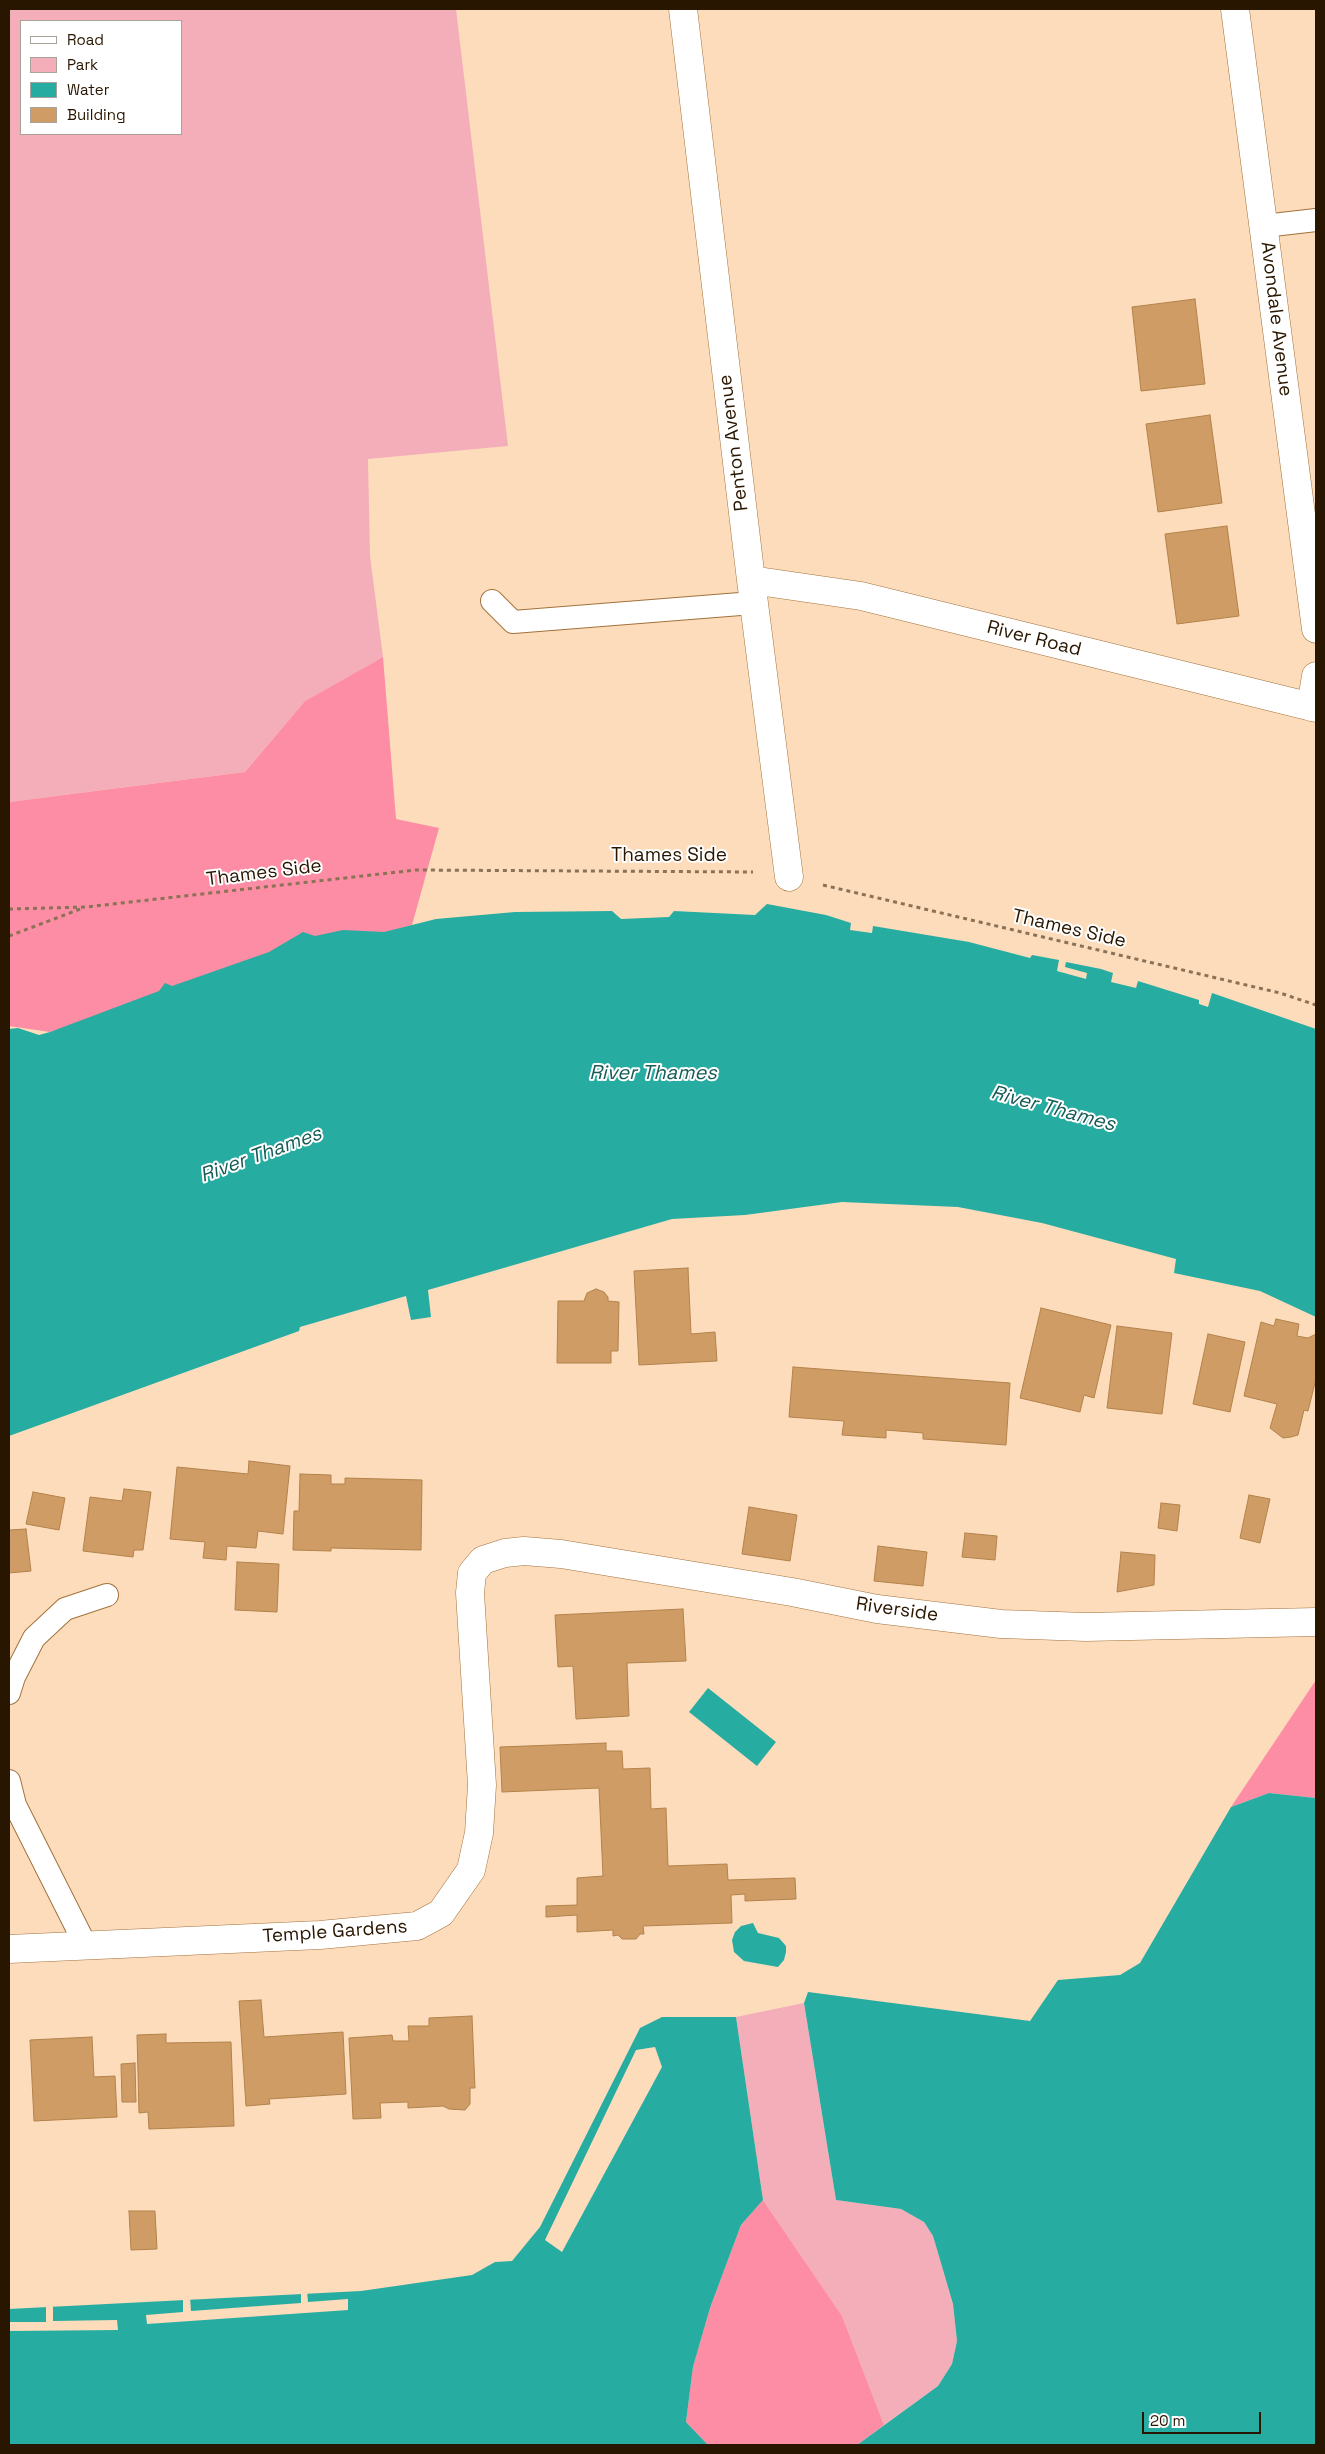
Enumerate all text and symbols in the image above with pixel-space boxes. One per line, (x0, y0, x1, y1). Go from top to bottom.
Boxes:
legend (20, 20, 182, 135)
text: Road (67, 30, 104, 49)
text: Park (67, 55, 98, 74)
text: Water (67, 80, 109, 99)
text: Building (67, 105, 126, 124)
street label: Avondale Avenue (1255, 240, 1297, 398)
street label: Penton Avenue (714, 373, 754, 513)
street label: River Road (984, 616, 1084, 662)
street label: Thames Side (611, 845, 727, 867)
street label: Thames Side (205, 855, 323, 891)
street label: Thames Side (1010, 905, 1128, 953)
water label: River Thames (589, 1062, 717, 1086)
water label: River Thames (988, 1081, 1118, 1137)
water label: River Thames (197, 1122, 325, 1188)
street label: Riverside (854, 1593, 940, 1627)
street label: Temple Gardens (262, 1916, 408, 1948)
scale bar (1145, 2402, 1264, 2434)
text: 20 m (1150, 2411, 1185, 2430)

